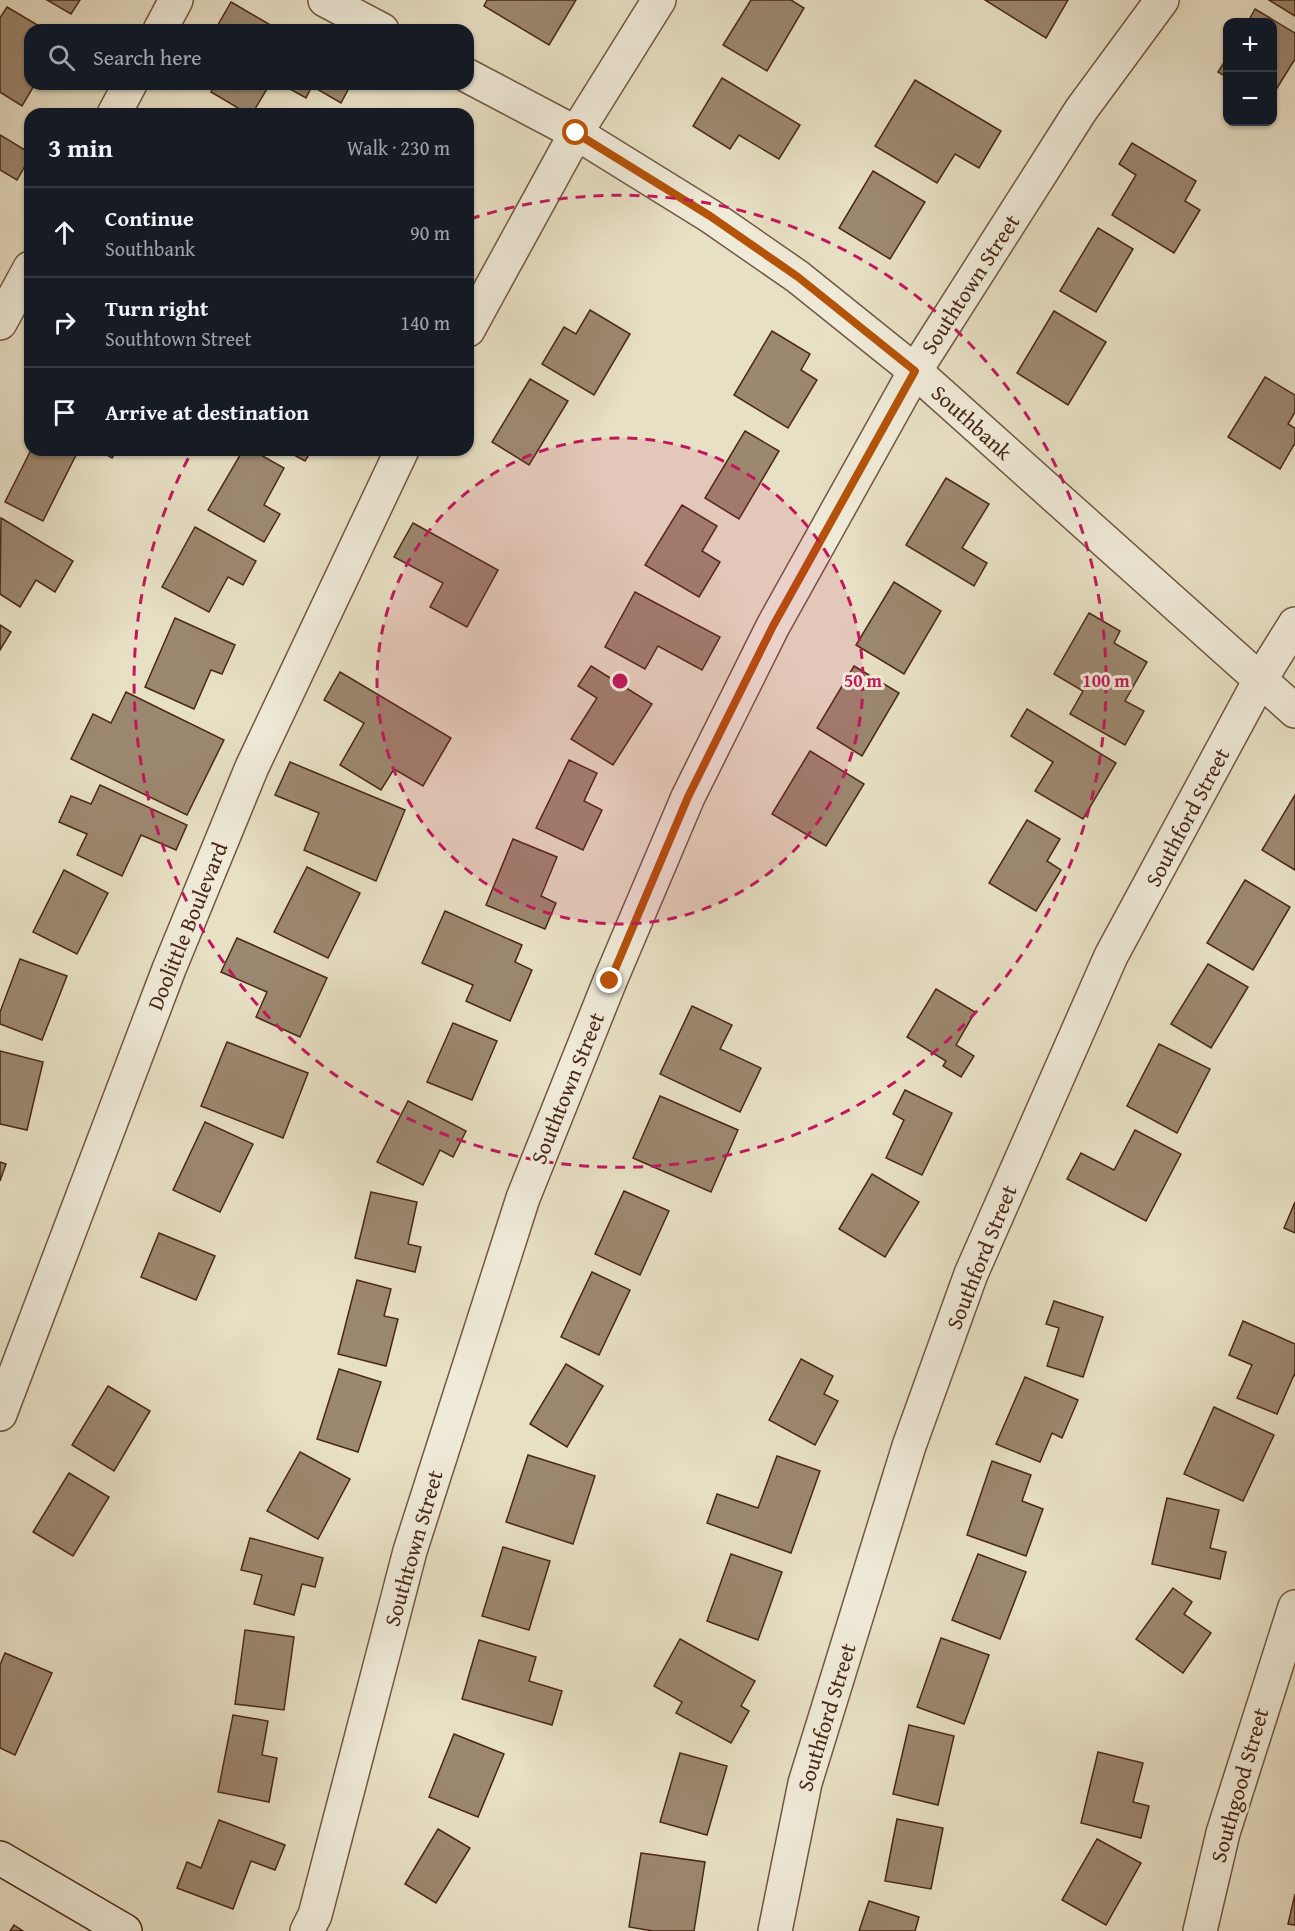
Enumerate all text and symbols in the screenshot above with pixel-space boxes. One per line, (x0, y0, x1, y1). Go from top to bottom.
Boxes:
map controls (1223, 18, 1277, 126)
button: + (1223, 18, 1277, 72)
search box (24, 24, 474, 90)
icon: search (45, 41, 78, 74)
text: Search here (93, 41, 202, 73)
button: − (1223, 72, 1277, 126)
route start (562, 119, 588, 145)
text: 3 min (48, 128, 113, 167)
text: Walk · 230 m (347, 133, 450, 162)
text: Continue (105, 202, 194, 234)
street label: Southtown Street (913, 208, 1027, 360)
icon: ahead (48, 216, 81, 249)
text: 90 m (410, 218, 450, 247)
text: Southbank (105, 234, 195, 263)
text: Turn right (105, 292, 208, 324)
icon: right (48, 306, 81, 339)
text: 140 m (400, 308, 450, 337)
text: Southtown Street (105, 324, 251, 353)
street label: Southbank (924, 377, 1020, 468)
icon: arrive (48, 396, 81, 429)
text: Arrive at destination (105, 396, 309, 428)
text: 50 m (844, 667, 883, 694)
text: 100 m (1082, 667, 1130, 694)
centre of rings (610, 671, 630, 691)
street label: Southford Street (1137, 742, 1237, 892)
street label: Doolittle Boulevard (139, 837, 235, 1015)
route end (596, 967, 622, 993)
street label: Southtown Street (522, 1007, 612, 1169)
street label: Southford Street (937, 1180, 1025, 1334)
street label: Southtown Street (375, 1466, 451, 1630)
street label: Southford Street (788, 1639, 864, 1795)
street label: Southgood Street (1202, 1704, 1276, 1866)

